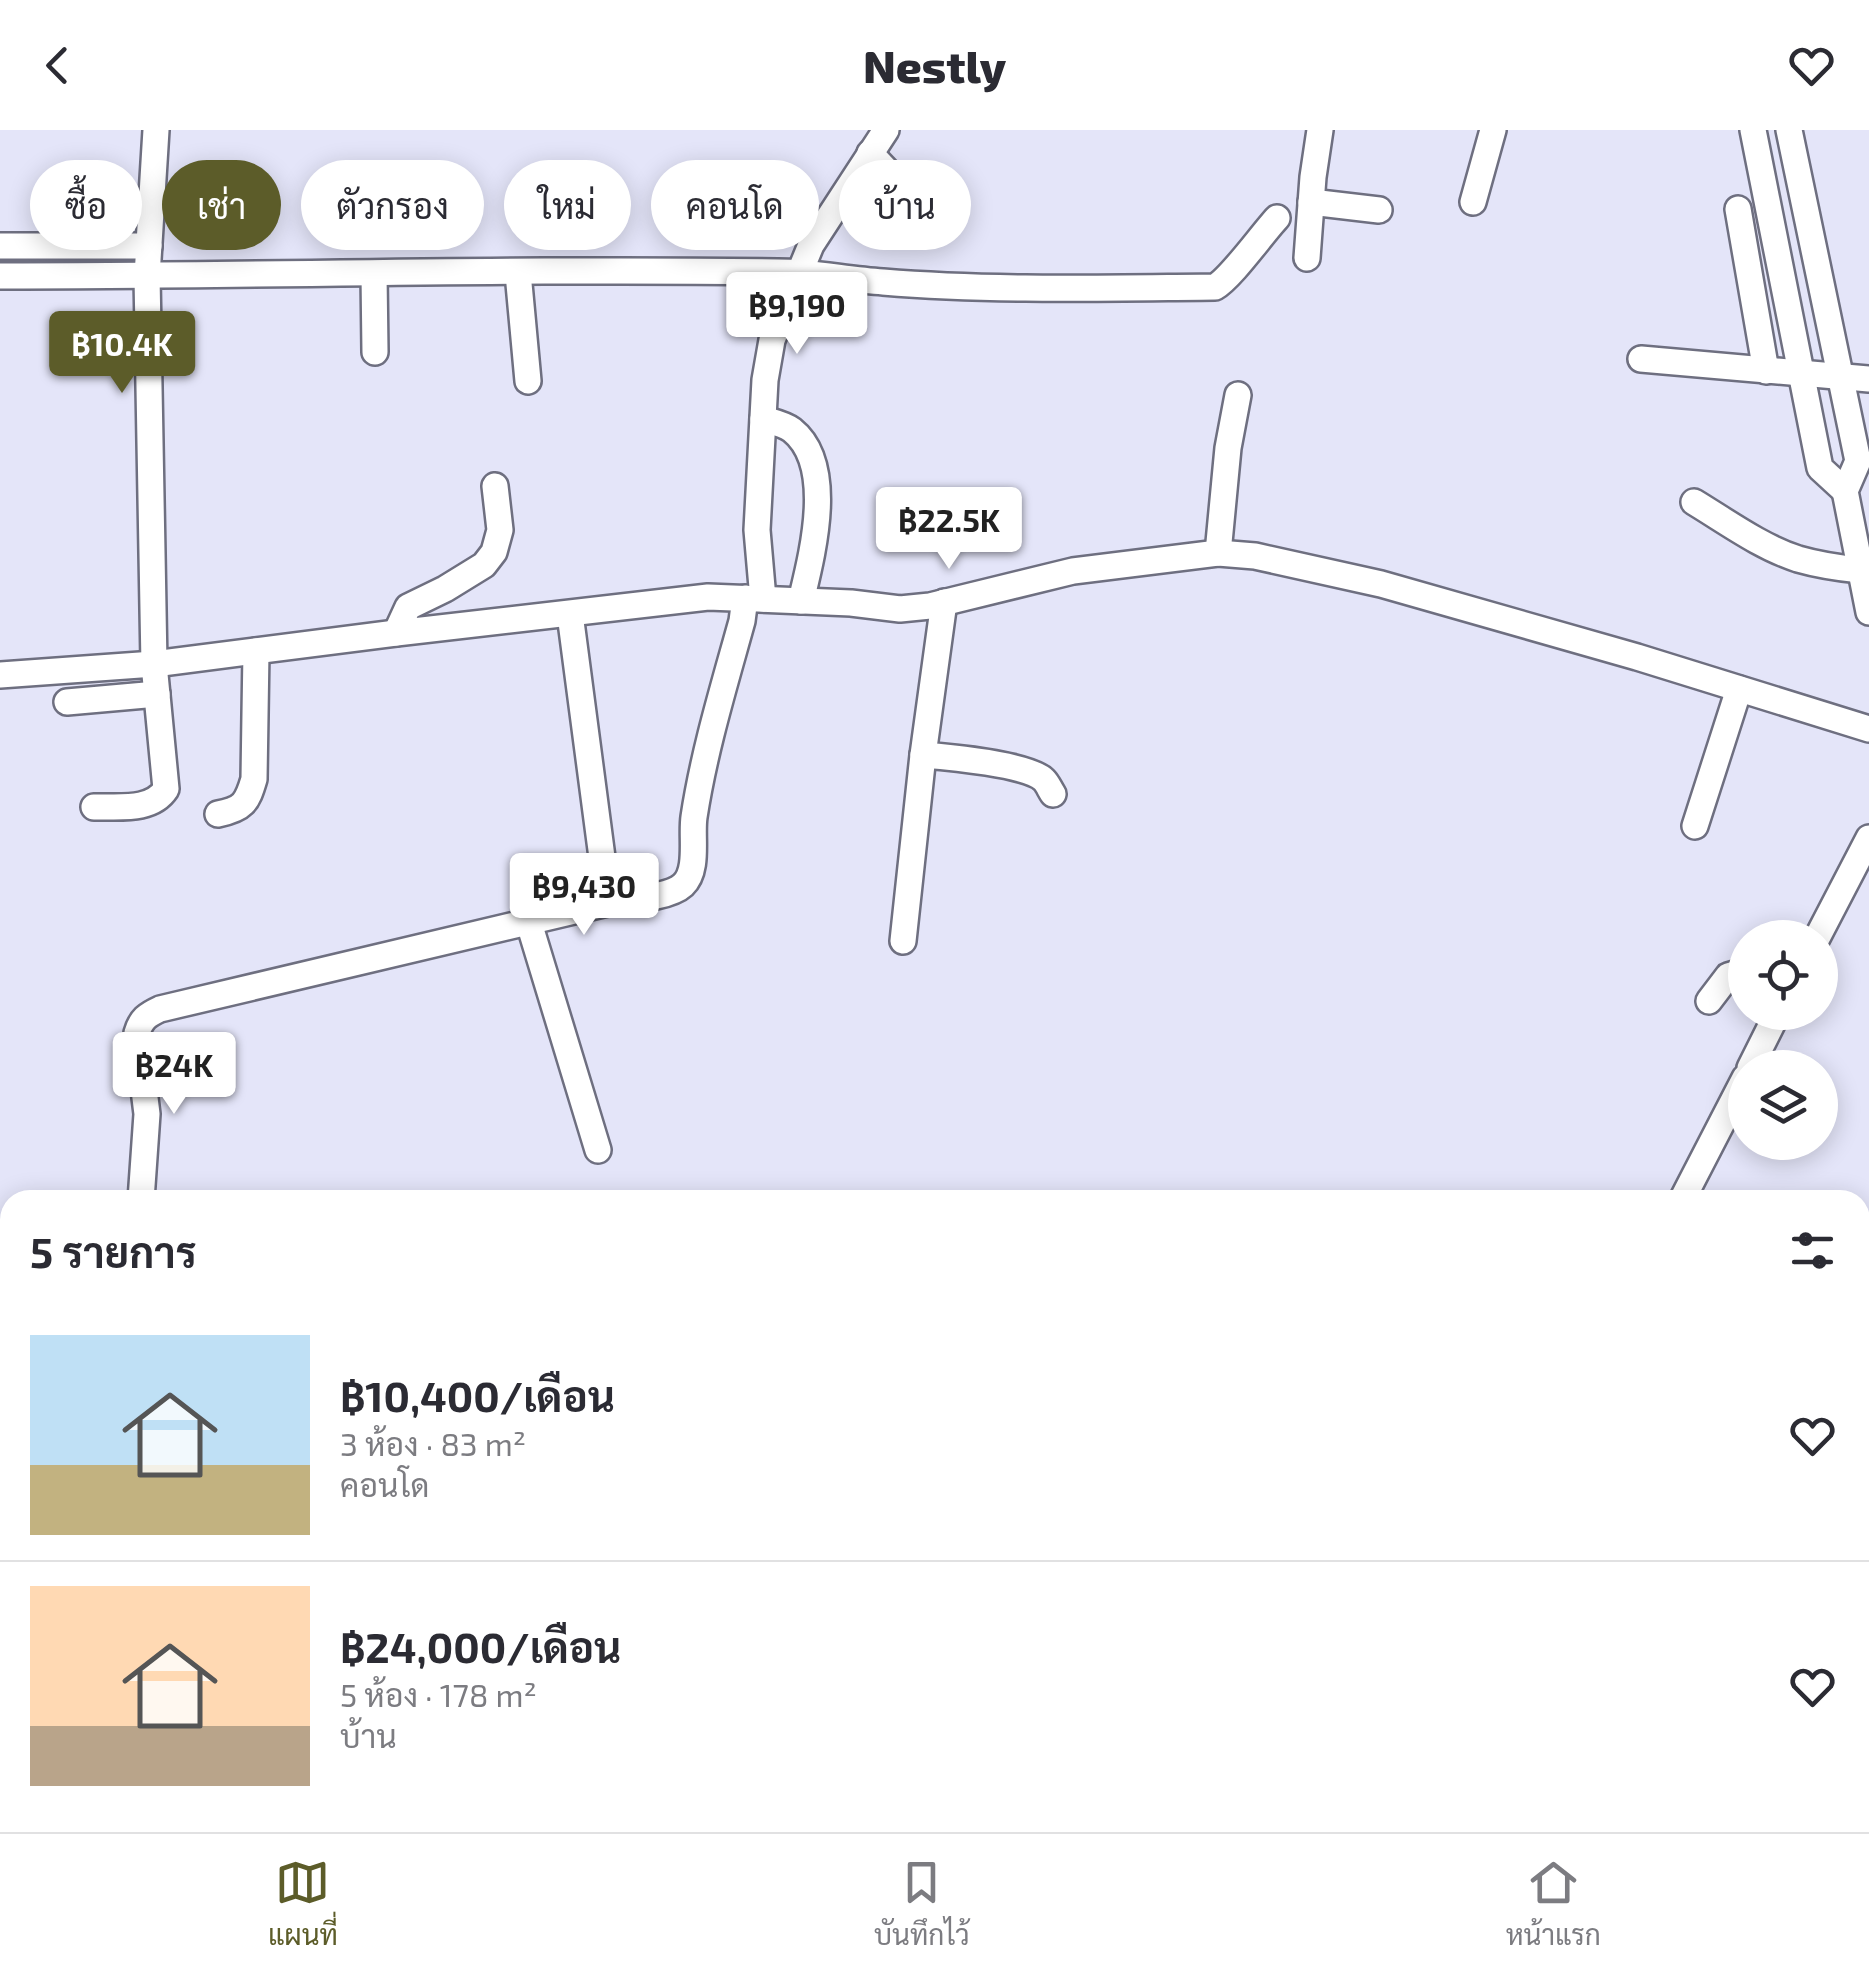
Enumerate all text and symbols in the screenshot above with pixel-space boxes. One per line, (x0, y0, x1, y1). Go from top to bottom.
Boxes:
icon: back (30, 38, 85, 93)
text: Nestly (863, 38, 1006, 92)
icon: heart (1784, 38, 1839, 93)
chip: ซื้อ (30, 160, 142, 250)
chip: เช่า (162, 160, 281, 250)
chip: ตัวกรอง (301, 160, 484, 250)
chip: ใหม่ (504, 160, 631, 250)
chip: คอนโด (651, 160, 819, 250)
chip: บ้าน (839, 160, 971, 250)
pin: ฿9,190 (716, 272, 878, 357)
text: ฿9,190 (748, 285, 846, 323)
pin: ฿10.4K (41, 311, 203, 396)
text: ฿10.4K (71, 324, 173, 362)
pin: ฿22.5K (868, 487, 1030, 572)
text: ฿22.5K (898, 500, 1000, 538)
pin: ฿9,430 (503, 853, 665, 938)
text: ฿9,430 (532, 866, 636, 904)
map controls (1728, 920, 1838, 1160)
button: locate (1728, 920, 1838, 1030)
pin: ฿24K (115, 1032, 233, 1117)
text: ฿24K (135, 1045, 213, 1083)
button: layers (1728, 1050, 1838, 1160)
icon: filters (1785, 1223, 1840, 1278)
text: 5 รายการ (30, 1226, 197, 1276)
text: ฿10,400/เดือน (340, 1370, 615, 1420)
icon: home (110, 1375, 230, 1495)
icon: heart (1785, 1408, 1840, 1463)
text: 3 ห้อง · 83 m² (340, 1424, 526, 1462)
text: คอนโด (340, 1465, 430, 1503)
text: ฿24,000/เดือน (340, 1621, 621, 1671)
icon: home (110, 1626, 230, 1746)
icon: heart (1785, 1659, 1840, 1714)
text: 5 ห้อง · 178 m² (340, 1675, 537, 1713)
text: บ้าน (340, 1716, 397, 1754)
tab: แผนที่ (268, 1855, 338, 1951)
tab: บันทึกไว้ (874, 1855, 970, 1951)
tab: หน้าแรก (1506, 1855, 1601, 1951)

